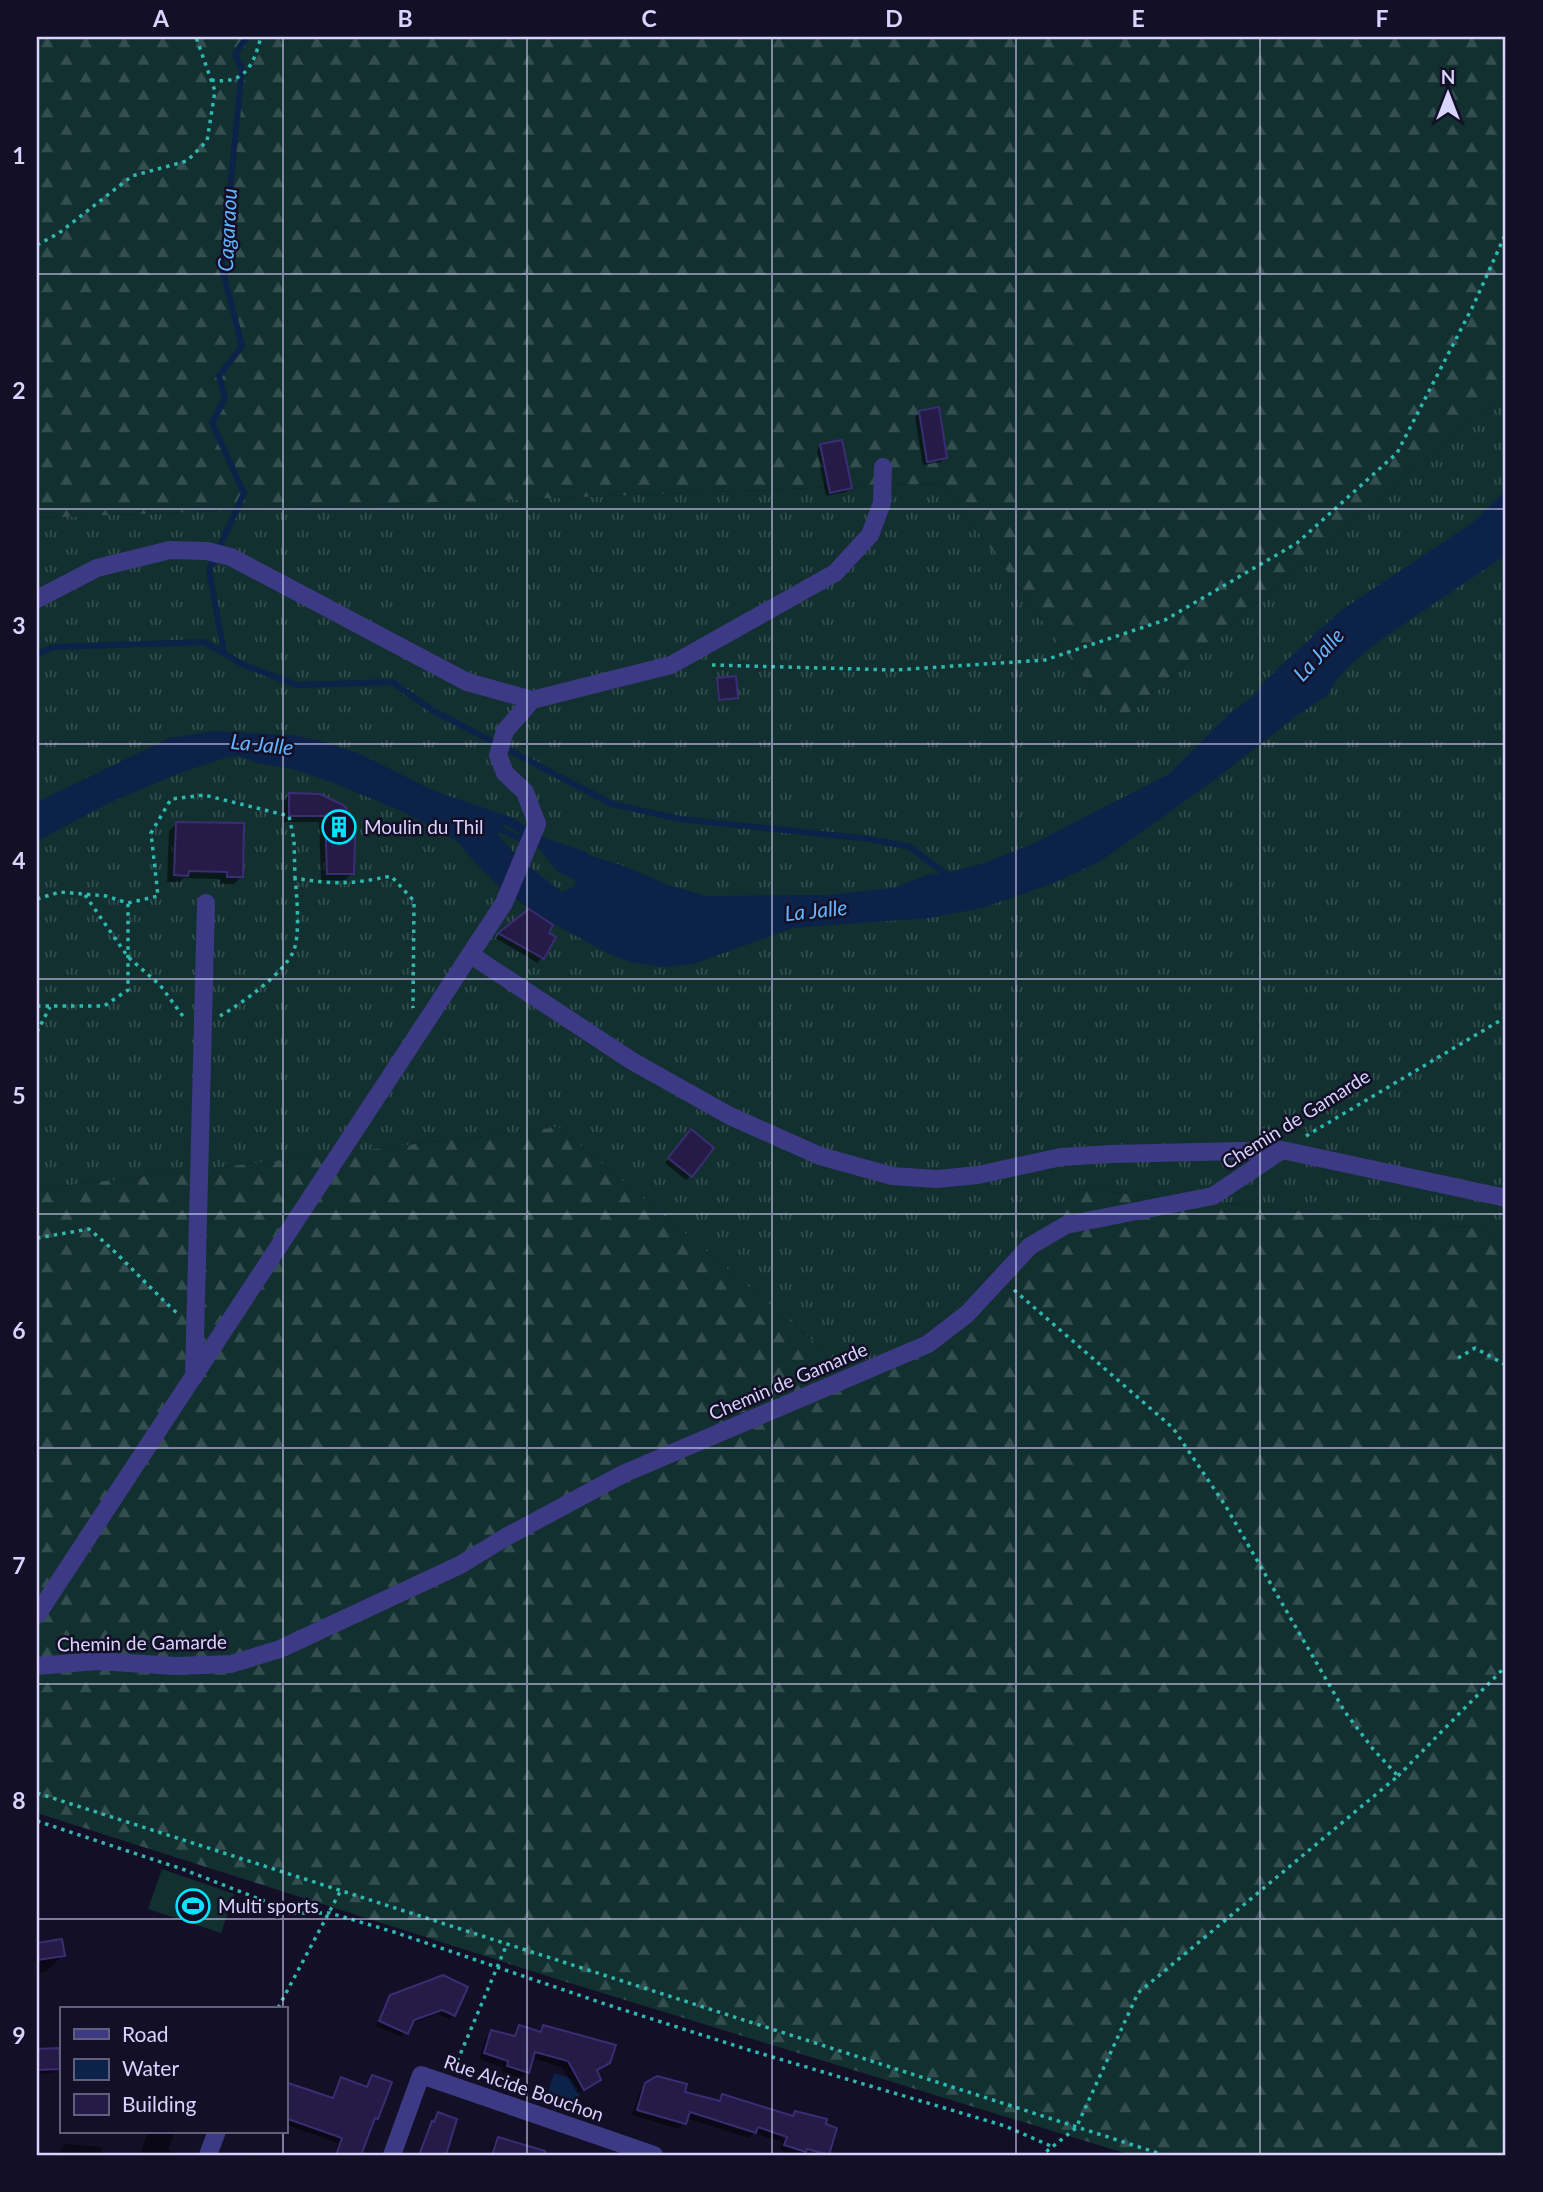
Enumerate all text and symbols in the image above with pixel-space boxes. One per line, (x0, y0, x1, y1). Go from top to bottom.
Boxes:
text: A (152, 4, 170, 32)
text: B (397, 4, 413, 32)
text: C (641, 4, 657, 32)
text: D (885, 4, 903, 32)
text: E (1131, 4, 1145, 32)
text: F (1375, 4, 1389, 32)
north arrow (1414, 60, 1484, 130)
text: N (1441, 65, 1455, 88)
text: 1 (12, 141, 26, 169)
water label: Cagaraou (212, 188, 241, 272)
text: 2 (12, 376, 26, 404)
text: 3 (12, 611, 26, 639)
water label: La Jalle (1287, 622, 1349, 686)
water label: La Jalle (230, 728, 295, 759)
building icon: Moulin du Thil (320, 808, 358, 846)
place label: Moulin du Thil (364, 815, 483, 838)
text: 4 (12, 846, 26, 874)
water label: La Jalle (783, 894, 848, 925)
street label: Chemin de Gamarde (1218, 1064, 1374, 1173)
text: 5 (12, 1081, 26, 1109)
text: 6 (12, 1316, 26, 1344)
street label: Chemin de Gamarde (705, 1337, 871, 1424)
text: 7 (12, 1551, 26, 1579)
street label: Chemin de Gamarde (57, 1630, 227, 1655)
text: 8 (12, 1786, 26, 1814)
sports icon: Multi sports (174, 1887, 212, 1925)
place label: Multi sports (218, 1894, 319, 1917)
legend (60, 2007, 287, 2132)
text: 9 (12, 2021, 26, 2049)
text: Road (122, 2021, 169, 2046)
street label: Rue Alcide Bouchon (441, 2049, 607, 2126)
text: Water (122, 2055, 179, 2080)
text: Building (122, 2091, 197, 2116)

